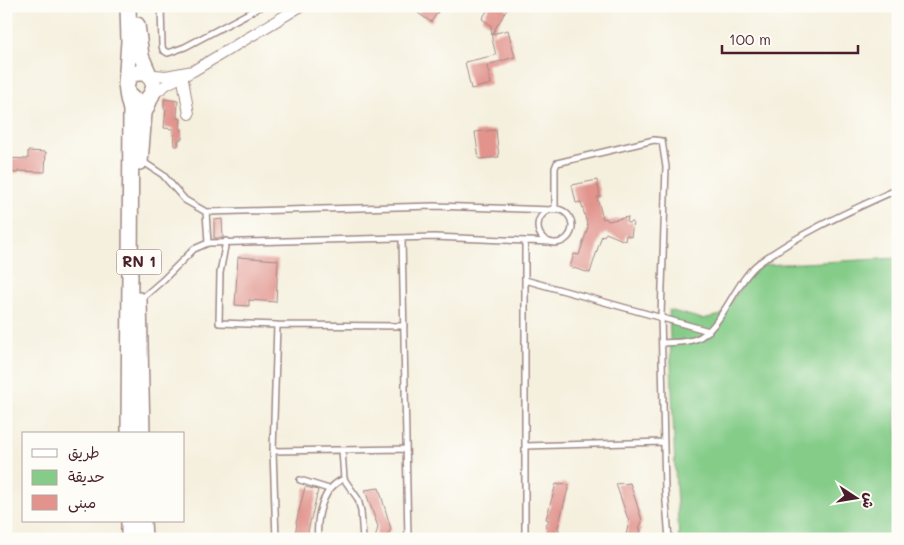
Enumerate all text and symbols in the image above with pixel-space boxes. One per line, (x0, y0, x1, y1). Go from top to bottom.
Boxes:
scale bar (722, 22, 858, 54)
text: 100 m (729, 29, 771, 49)
road number: RN 1 (116, 250, 162, 274)
legend (22, 432, 185, 522)
text: طريق (68, 442, 100, 462)
text: حديقة (68, 466, 105, 486)
north arrow (832, 472, 882, 522)
text: ش (858, 491, 880, 510)
text: مبنى (68, 492, 96, 513)

